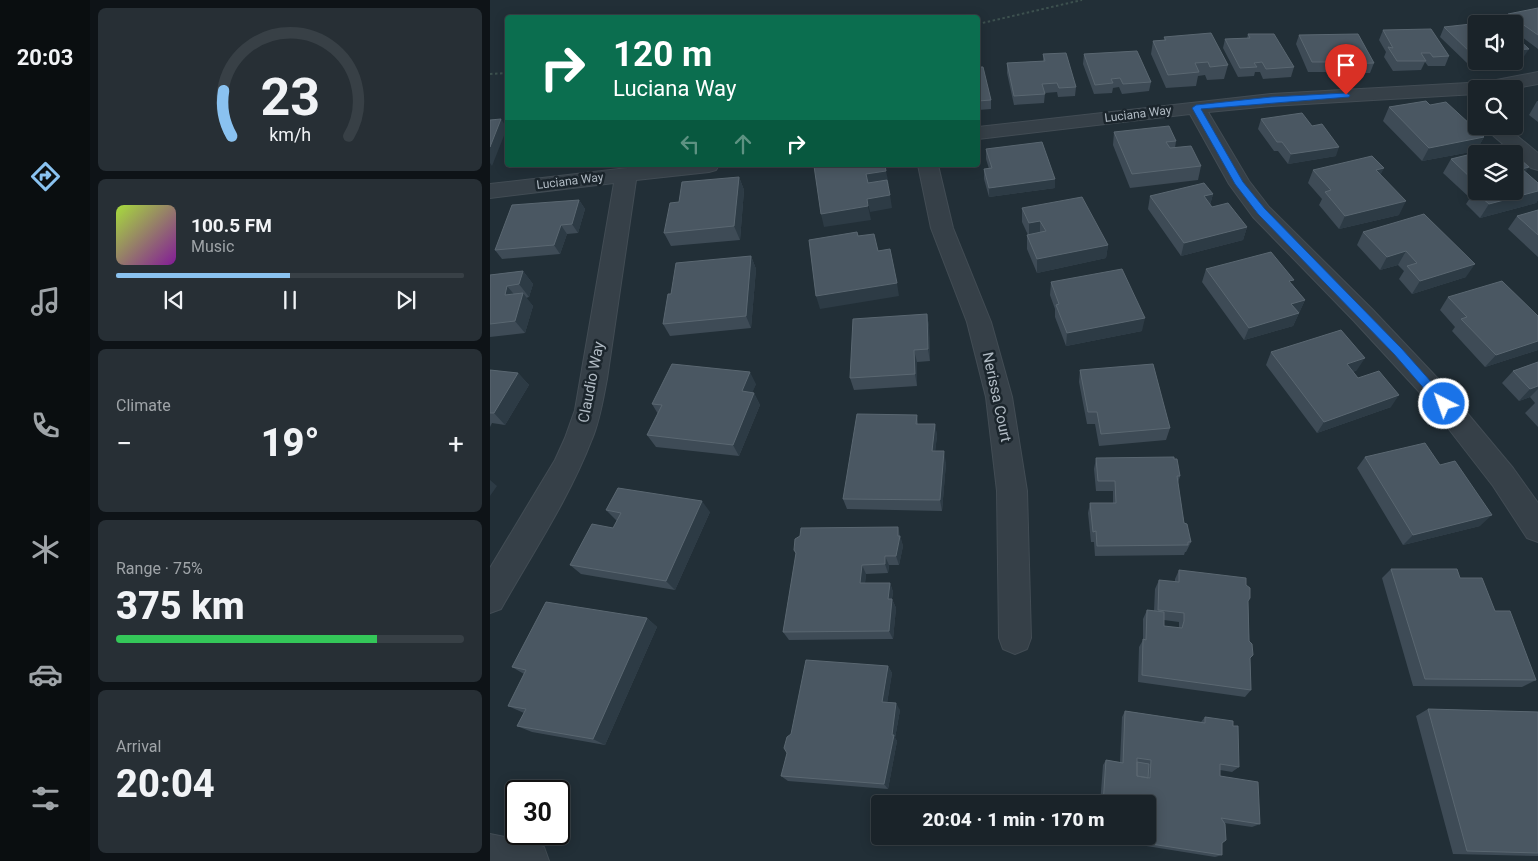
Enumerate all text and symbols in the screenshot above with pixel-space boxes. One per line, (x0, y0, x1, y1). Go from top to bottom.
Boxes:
map controls (1468, 15, 1523, 200)
button: sound (1468, 15, 1523, 70)
text: 120 m (613, 34, 712, 75)
icon: right (530, 35, 595, 100)
pin (1325, 44, 1367, 95)
text: 20:03 (17, 45, 73, 70)
icon: arrive (1332, 51, 1360, 79)
text: 23 (260, 67, 320, 128)
text: Luciana Way (613, 76, 736, 101)
button: search (1468, 80, 1523, 135)
street label: Luciana Way (1104, 103, 1173, 125)
text: km/h (269, 124, 311, 145)
icon: left (676, 130, 704, 158)
icon: ahead (729, 130, 757, 158)
icon: right (782, 130, 810, 158)
button: layers (1468, 145, 1523, 200)
icon: directions (28, 159, 63, 194)
street label: Luciana Way (536, 170, 605, 192)
text: 100.5 FM (191, 214, 272, 237)
text: Music (191, 237, 234, 256)
icon: music (28, 284, 63, 319)
icon: previous (160, 286, 188, 314)
icon: pause (276, 286, 304, 314)
icon: next (392, 286, 420, 314)
street label: Claudio Way (574, 340, 608, 424)
street label: Nerissa Court (979, 350, 1015, 444)
position arrow (1417, 377, 1469, 429)
text: Climate (116, 396, 171, 415)
icon: phone (28, 408, 63, 443)
text: 19° (261, 421, 319, 465)
text: − (116, 427, 132, 460)
text: + (448, 427, 464, 460)
icon: climate (28, 532, 63, 567)
text: Range · 75% (116, 559, 203, 578)
text: 375 km (116, 584, 245, 628)
icon: car (28, 657, 63, 692)
text: Arrival (116, 737, 161, 756)
text: 20:04 (116, 762, 215, 806)
speed limit sign: 30 (505, 780, 570, 845)
icon: filters (28, 781, 63, 816)
text: 20:04 · 1 min · 170 m (922, 808, 1105, 831)

